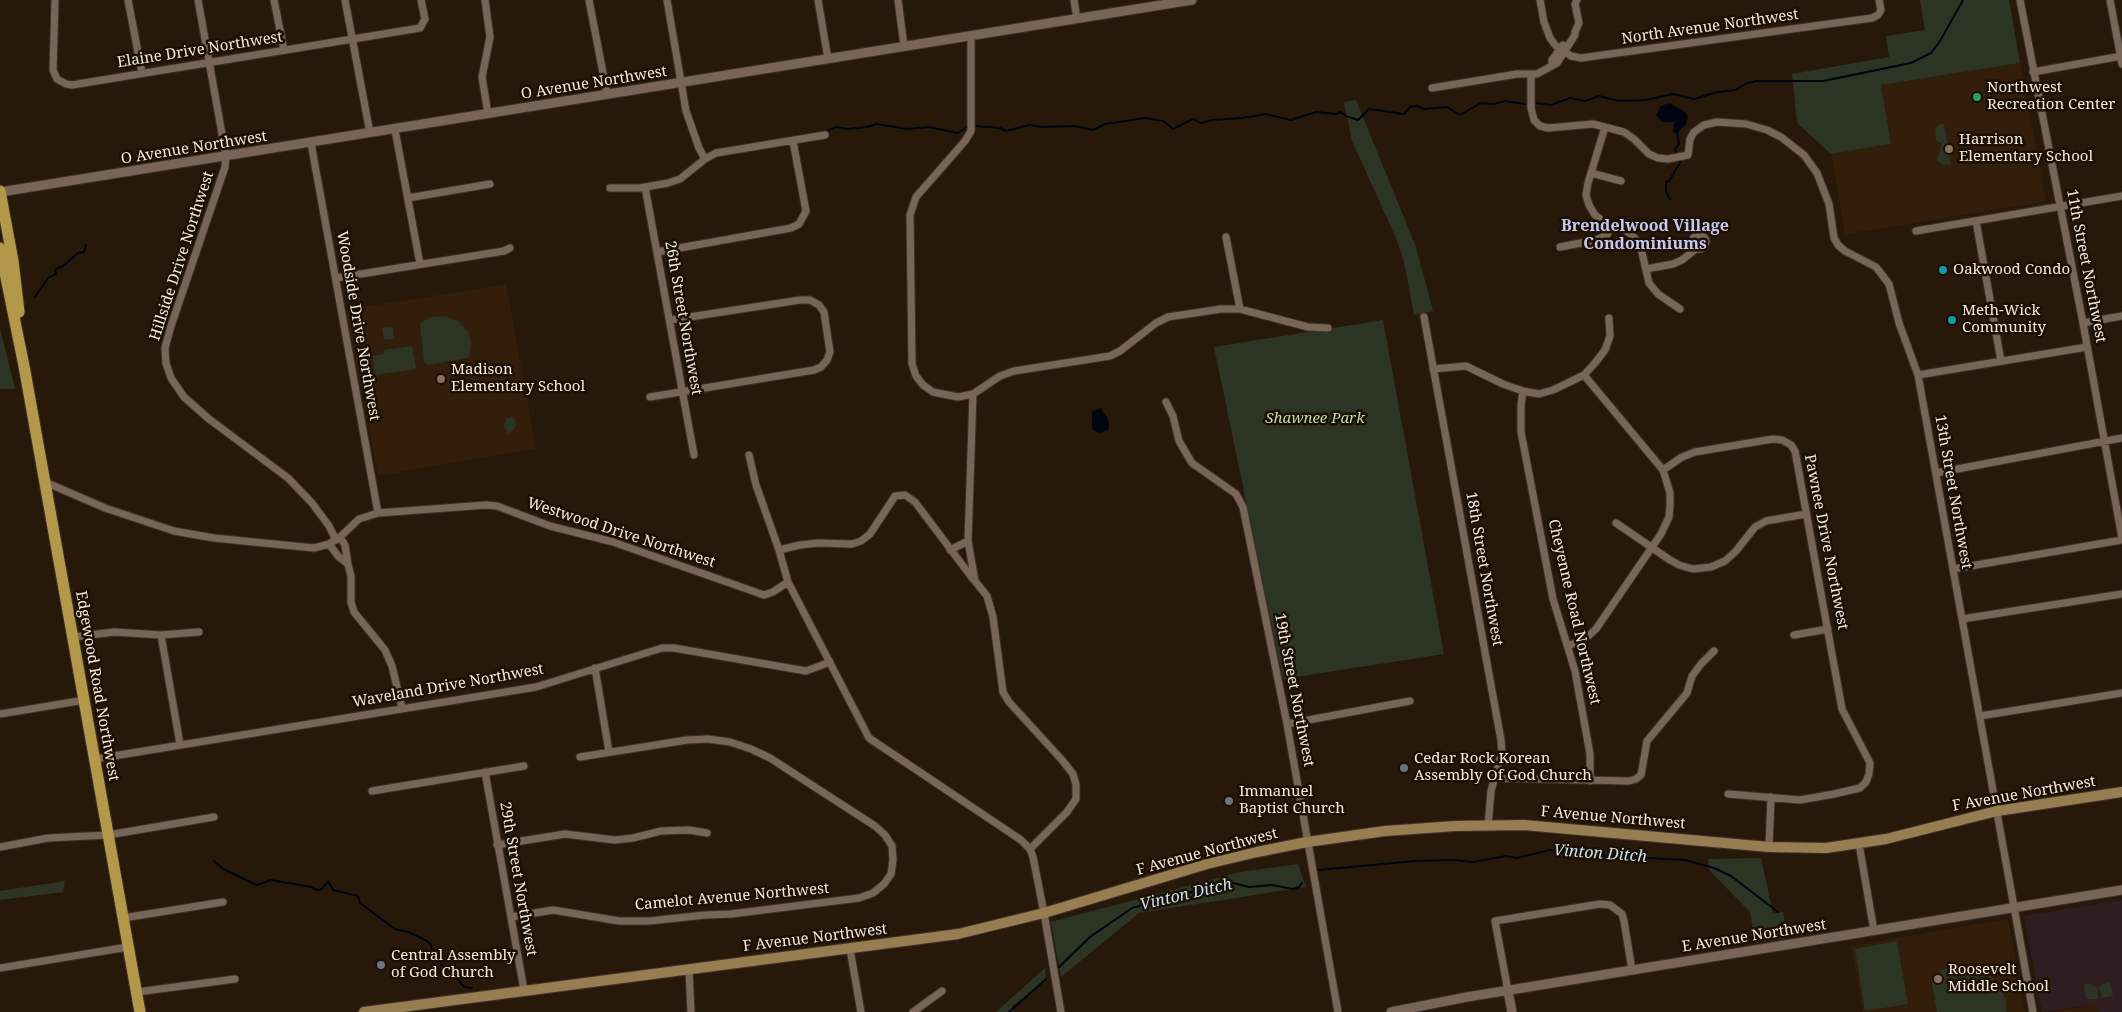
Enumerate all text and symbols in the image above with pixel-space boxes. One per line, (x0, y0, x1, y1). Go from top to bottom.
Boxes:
street label: North Avenue Northwest (1620, 6, 1800, 48)
street label: Elaine Drive Northwest (116, 28, 284, 72)
street label: O Avenue Northwest (520, 63, 668, 103)
place label: Northwest Recreation Center (1987, 79, 2115, 114)
marker: Northwest Recreation Center (1971, 91, 1983, 103)
street label: O Avenue Northwest (120, 128, 268, 168)
place label: Harrison Elementary School (1959, 131, 2093, 166)
marker: Harrison Elementary School (1943, 143, 1955, 155)
street label: Hillside Drive Northwest (146, 169, 218, 343)
street label: 11th Street Northwest (2062, 188, 2110, 344)
district label: Brendelwood Village Condominiums (1561, 216, 1729, 254)
street label: Woodside Drive Northwest (332, 230, 384, 422)
street label: 26th Street Northwest (661, 240, 705, 396)
place label: Oakwood Condo (1953, 261, 2070, 279)
marker: Oakwood Condo (1937, 264, 1949, 276)
place label: Meth-Wick Community (1962, 302, 2046, 337)
marker: Meth-Wick Community (1946, 314, 1958, 326)
place label: Madison Elementary School (451, 361, 585, 396)
marker: Madison Elementary School (435, 373, 447, 385)
park label: Shawnee Park (1265, 410, 1365, 428)
street label: 13th Street Northwest (1931, 414, 1975, 570)
street label: Pawnee Drive Northwest (1800, 453, 1852, 631)
street label: 18th Street Northwest (1462, 491, 1506, 647)
street label: Westwood Drive Northwest (525, 494, 717, 572)
street label: Cheyenne Road Northwest (1544, 518, 1604, 706)
street label: Edgewood Road Northwest (71, 589, 123, 783)
street label: 19th Street Northwest (1270, 612, 1318, 768)
street label: Waveland Drive Northwest (351, 660, 545, 712)
place label: Cedar Rock Korean Assembly Of God Church (1414, 750, 1592, 785)
marker: Cedar Rock Korean Assembly Of God Church (1398, 762, 1410, 774)
street label: F Avenue Northwest (1951, 773, 2097, 815)
place label: Immanuel Baptist Church (1239, 783, 1345, 818)
marker: Immanuel Baptist Church (1223, 795, 1235, 807)
street label: 29th Street Northwest (496, 801, 540, 957)
street label: F Avenue Northwest (1540, 803, 1686, 833)
street label: F Avenue Northwest (1135, 825, 1279, 879)
water label: Vinton Ditch (1553, 841, 1647, 867)
water label: Vinton Ditch (1138, 875, 1234, 915)
street label: Camelot Avenue Northwest (634, 880, 830, 914)
street label: E Avenue Northwest (1681, 916, 1827, 956)
street label: F Avenue Northwest (742, 920, 888, 956)
place label: Central Assembly of God Church (391, 947, 516, 982)
marker: Central Assembly of God Church (375, 959, 387, 971)
place label: Roosevelt Middle School (1948, 961, 2049, 996)
marker: Roosevelt Middle School (1932, 973, 1944, 985)

